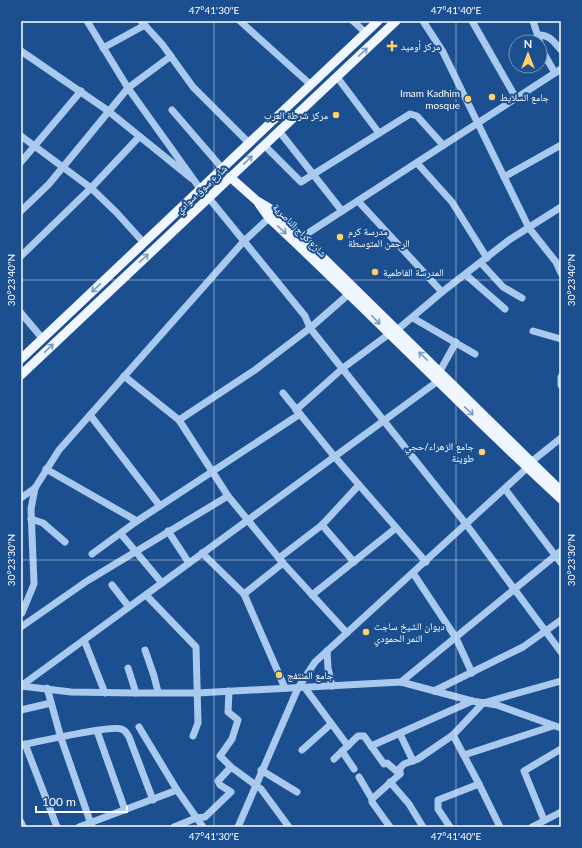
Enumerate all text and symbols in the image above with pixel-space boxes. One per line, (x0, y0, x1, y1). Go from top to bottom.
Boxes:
text: 47°41'30"E (189, 4, 239, 16)
text: 47°41'40"E (431, 4, 481, 16)
north arrow (508, 34, 548, 74)
text: N (524, 37, 532, 50)
marker: مركز أوميد (386, 40, 398, 52)
place label: مركز أوميد (401, 40, 441, 52)
one-way arrow (358, 47, 369, 56)
place label: Imam Kadhim mosque (400, 87, 460, 111)
place label: جامع السلايط (500, 91, 550, 104)
marker: جامع السلايط (487, 92, 497, 102)
marker: Imam Kadhim mosque (463, 94, 473, 104)
place label: مركز شرطة العرب (264, 109, 328, 121)
marker: مركز شرطة العرب (331, 110, 341, 120)
one-way arrow (243, 155, 253, 165)
street label: شارع سوق سوادي (173, 162, 231, 218)
street label: شارع كراج الناصرية (270, 201, 330, 260)
place label: مدرسة كرم الرحمن المتوسطة (348, 225, 410, 250)
one-way arrow (277, 226, 287, 235)
marker: مدرسة كرم الرحمن المتوسطة (335, 232, 345, 242)
text: 30°23'40"N (5, 254, 17, 306)
one-way arrow (138, 254, 149, 263)
text: 30°23'40"N (565, 254, 577, 306)
place label: المدرسة الفاطمية (383, 266, 444, 278)
marker: المدرسة الفاطمية (370, 267, 380, 277)
one-way arrow (91, 283, 101, 293)
one-way arrow (371, 315, 381, 325)
one-way arrow (44, 343, 54, 353)
one-way arrow (418, 351, 429, 360)
one-way arrow (464, 406, 474, 416)
place label: جامع الزهراء/حجي طوينة (404, 440, 475, 464)
marker: جامع الزهراء/حجي طوينة (477, 447, 487, 457)
text: 30°23'30"N (5, 534, 17, 586)
text: 30°23'30"N (565, 534, 577, 586)
place label: ديوان الشيخ ساجت النمر الحمودي (374, 620, 445, 647)
marker: ديوان الشيخ ساجت النمر الحمودي (361, 627, 371, 637)
place label: جامع المنتفج (287, 669, 334, 682)
marker: جامع المنتفج (274, 670, 284, 680)
scale bar (36, 788, 127, 814)
text: 100 m (42, 794, 76, 809)
text: 47°41'30"E (189, 830, 239, 842)
text: 47°41'40"E (431, 830, 481, 842)

